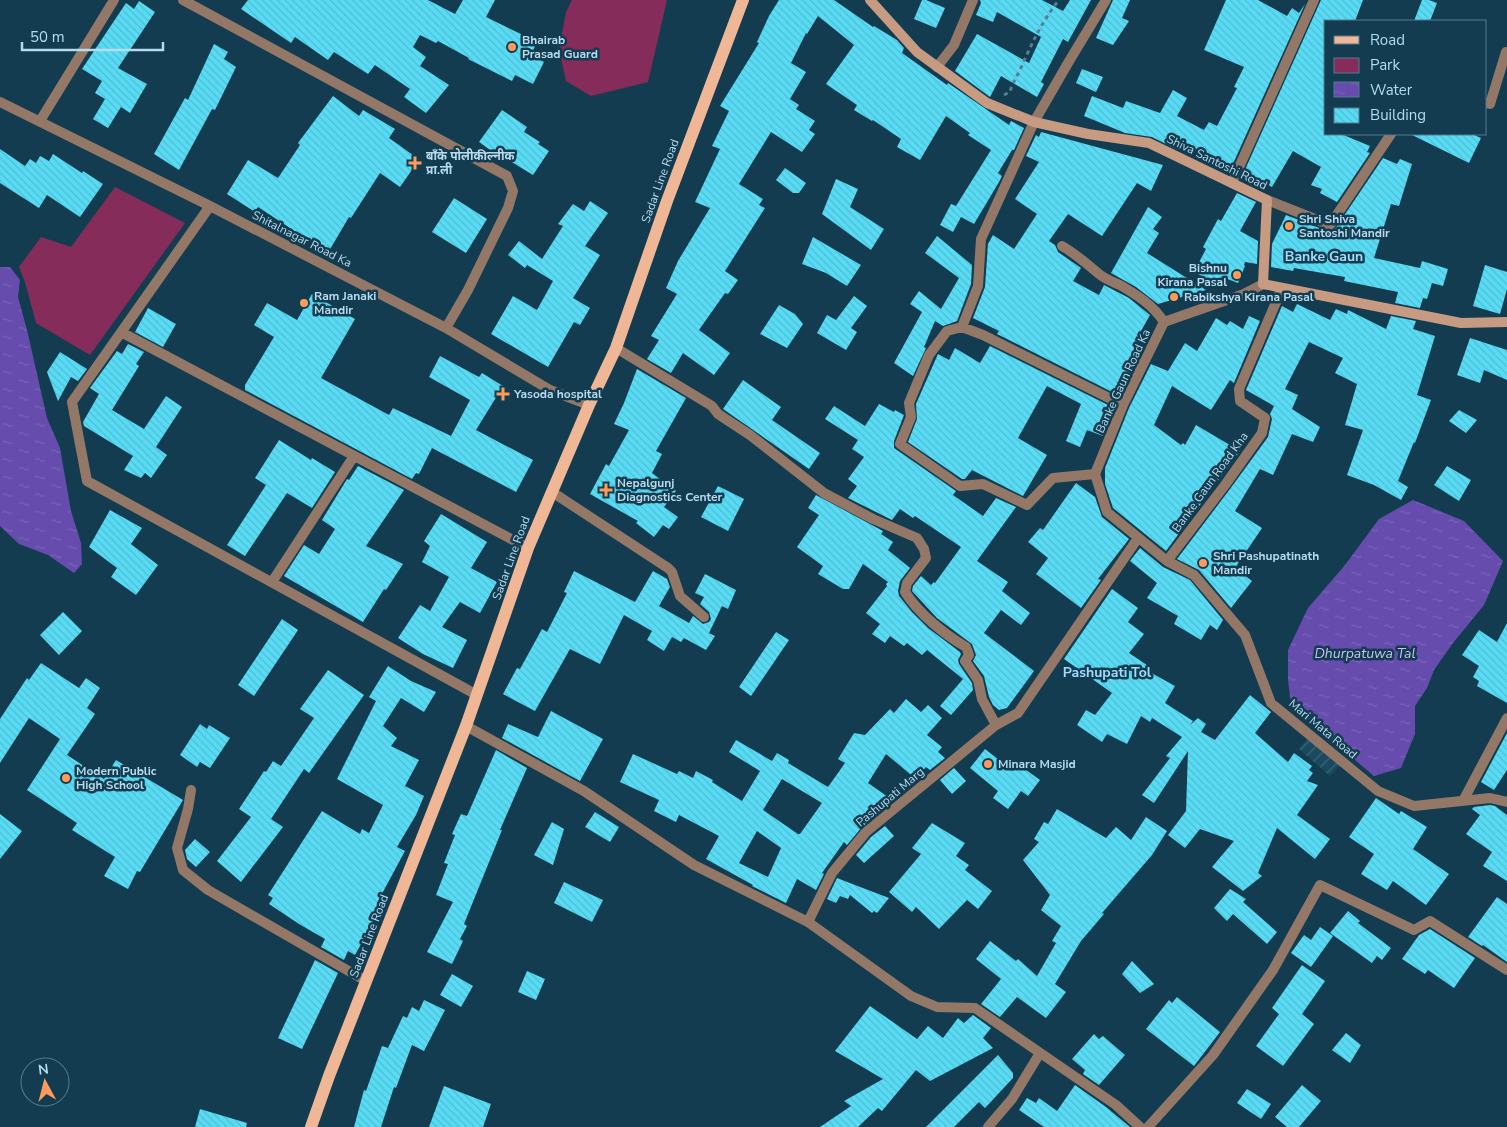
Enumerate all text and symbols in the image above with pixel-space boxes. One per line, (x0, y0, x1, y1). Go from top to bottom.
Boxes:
scale bar (22, 20, 164, 52)
legend (1324, 20, 1487, 135)
text: 50 m (30, 27, 65, 47)
text: Road (1370, 30, 1405, 50)
place label: Bhairab Prasad Guard (522, 32, 598, 62)
marker: Bhairab Prasad Guard (506, 41, 518, 53)
text: Park (1370, 55, 1400, 75)
text: Water (1370, 80, 1413, 100)
text: Building (1370, 105, 1426, 125)
street label: Shiva Santoshi Road (1164, 131, 1270, 193)
street label: Sadar Line Road (637, 137, 683, 225)
place label: बाँके पोलीकील्नीक प्रा.ली (426, 148, 515, 178)
marker: बाँके पोलीकील्नीक प्रा.ली (408, 156, 422, 170)
street label: Shitalnagar Road Ka (249, 207, 355, 271)
place label: Shri Shiva Santoshi Mandir (1299, 211, 1390, 241)
marker: Shri Shiva Santoshi Mandir (1283, 220, 1295, 232)
district label: Banke Gaun (1285, 247, 1363, 266)
place label: Bishnu Kirana Pasal (1158, 260, 1227, 290)
marker: Bishnu Kirana Pasal (1231, 269, 1243, 281)
place label: Ram Janaki Mandir (314, 288, 376, 318)
place label: Rabikshya Kirana Pasal (1184, 289, 1314, 305)
marker: Rabikshya Kirana Pasal (1168, 291, 1180, 303)
marker: Ram Janaki Mandir (298, 297, 310, 309)
street label: Banke Gaun Road Ka (1092, 326, 1154, 436)
place label: Yasoda hospital (513, 386, 602, 402)
marker: Yasoda hospital (496, 387, 510, 401)
street label: Banke Gaun Road Kha (1168, 429, 1252, 535)
place label: Nepalgunj Diagnostics Center (617, 475, 722, 505)
marker: Nepalgunj Diagnostics Center (599, 483, 613, 497)
street label: Sadar Line Road (488, 514, 534, 602)
place label: Shri Pashupatinath Mandir (1213, 548, 1319, 578)
marker: Shri Pashupatinath Mandir (1197, 557, 1209, 569)
water label: Dhurpatuwa Tal (1314, 644, 1416, 663)
district label: Pashupati Tol (1063, 663, 1152, 682)
street label: Mari Mata Road (1285, 696, 1361, 762)
place label: Minara Masjid (998, 756, 1076, 772)
marker: Minara Masjid (982, 758, 994, 770)
place label: Modern Public High School (76, 763, 157, 793)
street label: Pashupati Marg (853, 764, 927, 830)
marker: Modern Public High School (60, 772, 72, 784)
street label: Sadar Line Road (346, 892, 392, 980)
north arrow (20, 1057, 70, 1107)
text: N (37, 1060, 50, 1080)

